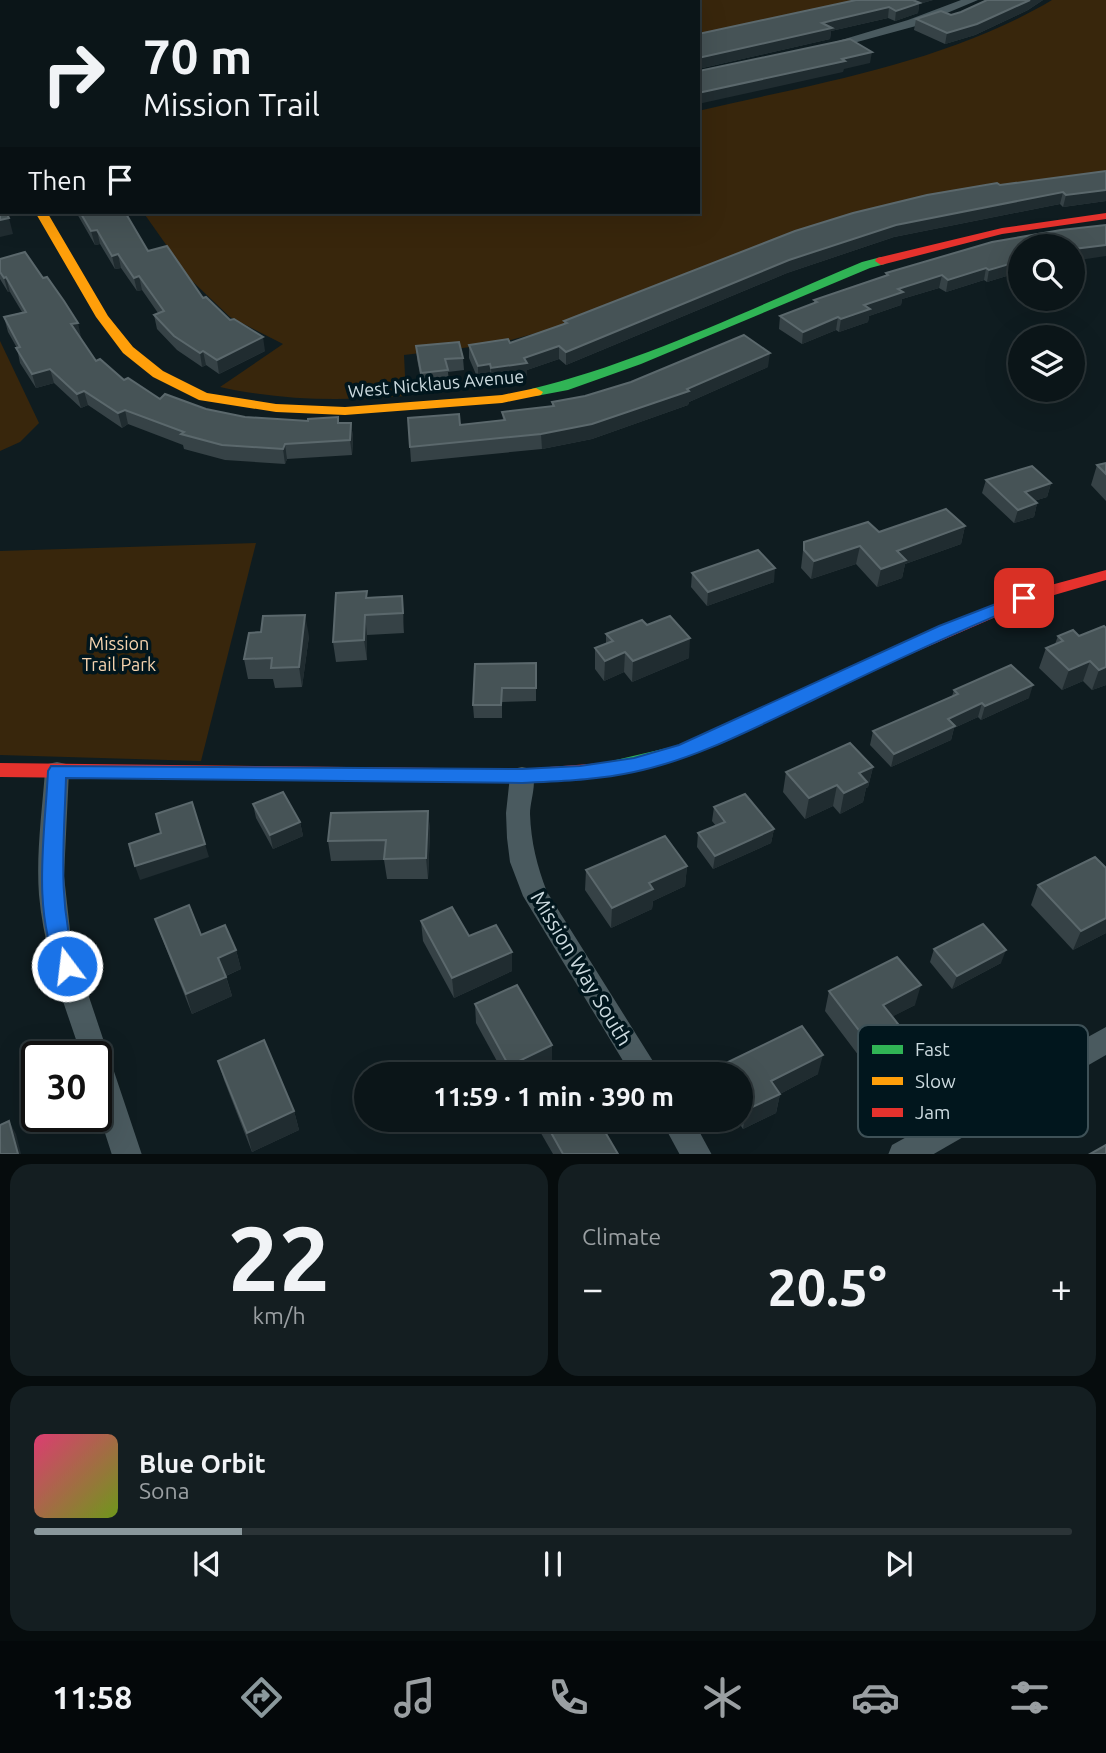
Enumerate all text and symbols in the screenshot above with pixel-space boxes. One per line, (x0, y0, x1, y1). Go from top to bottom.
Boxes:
icon: right (28, 28, 119, 119)
text: 70 m (143, 28, 252, 83)
text: Mission Trail (143, 86, 320, 122)
icon: arrive (101, 161, 139, 199)
text: Then (28, 166, 87, 195)
map controls (1008, 234, 1085, 402)
button: search (1008, 234, 1085, 311)
button: layers (1008, 325, 1085, 402)
street label: West Nicklaus Avenue (347, 365, 525, 401)
pin (994, 568, 1054, 628)
icon: arrive (1005, 579, 1043, 617)
park label: Mission Trail Park (82, 633, 156, 674)
street label: Mission Way South (526, 886, 638, 1050)
position arrow (30, 929, 104, 1003)
legend (858, 1025, 1088, 1137)
text: Fast (915, 1038, 950, 1060)
speed limit sign: 30 (21, 1041, 112, 1132)
text: Slow (915, 1070, 956, 1092)
text: 11:59 · 1 min · 390 m (433, 1082, 674, 1111)
text: Jam (915, 1101, 951, 1123)
text: 22 (228, 1206, 330, 1308)
text: Climate (582, 1224, 661, 1249)
text: 20.5° (767, 1258, 887, 1316)
text: − (582, 1267, 603, 1309)
text: + (1051, 1267, 1072, 1309)
text: km/h (252, 1303, 306, 1328)
text: Blue Orbit (139, 1449, 266, 1478)
text: Sona (139, 1478, 189, 1503)
icon: previous (188, 1545, 226, 1583)
icon: pause (534, 1545, 572, 1583)
icon: next (880, 1545, 918, 1583)
icon: directions (237, 1673, 286, 1722)
icon: music (390, 1673, 439, 1722)
icon: phone (544, 1673, 593, 1722)
icon: climate (698, 1673, 747, 1722)
icon: car (851, 1673, 900, 1722)
icon: filters (1005, 1673, 1054, 1722)
text: 11:58 (52, 1679, 132, 1715)

